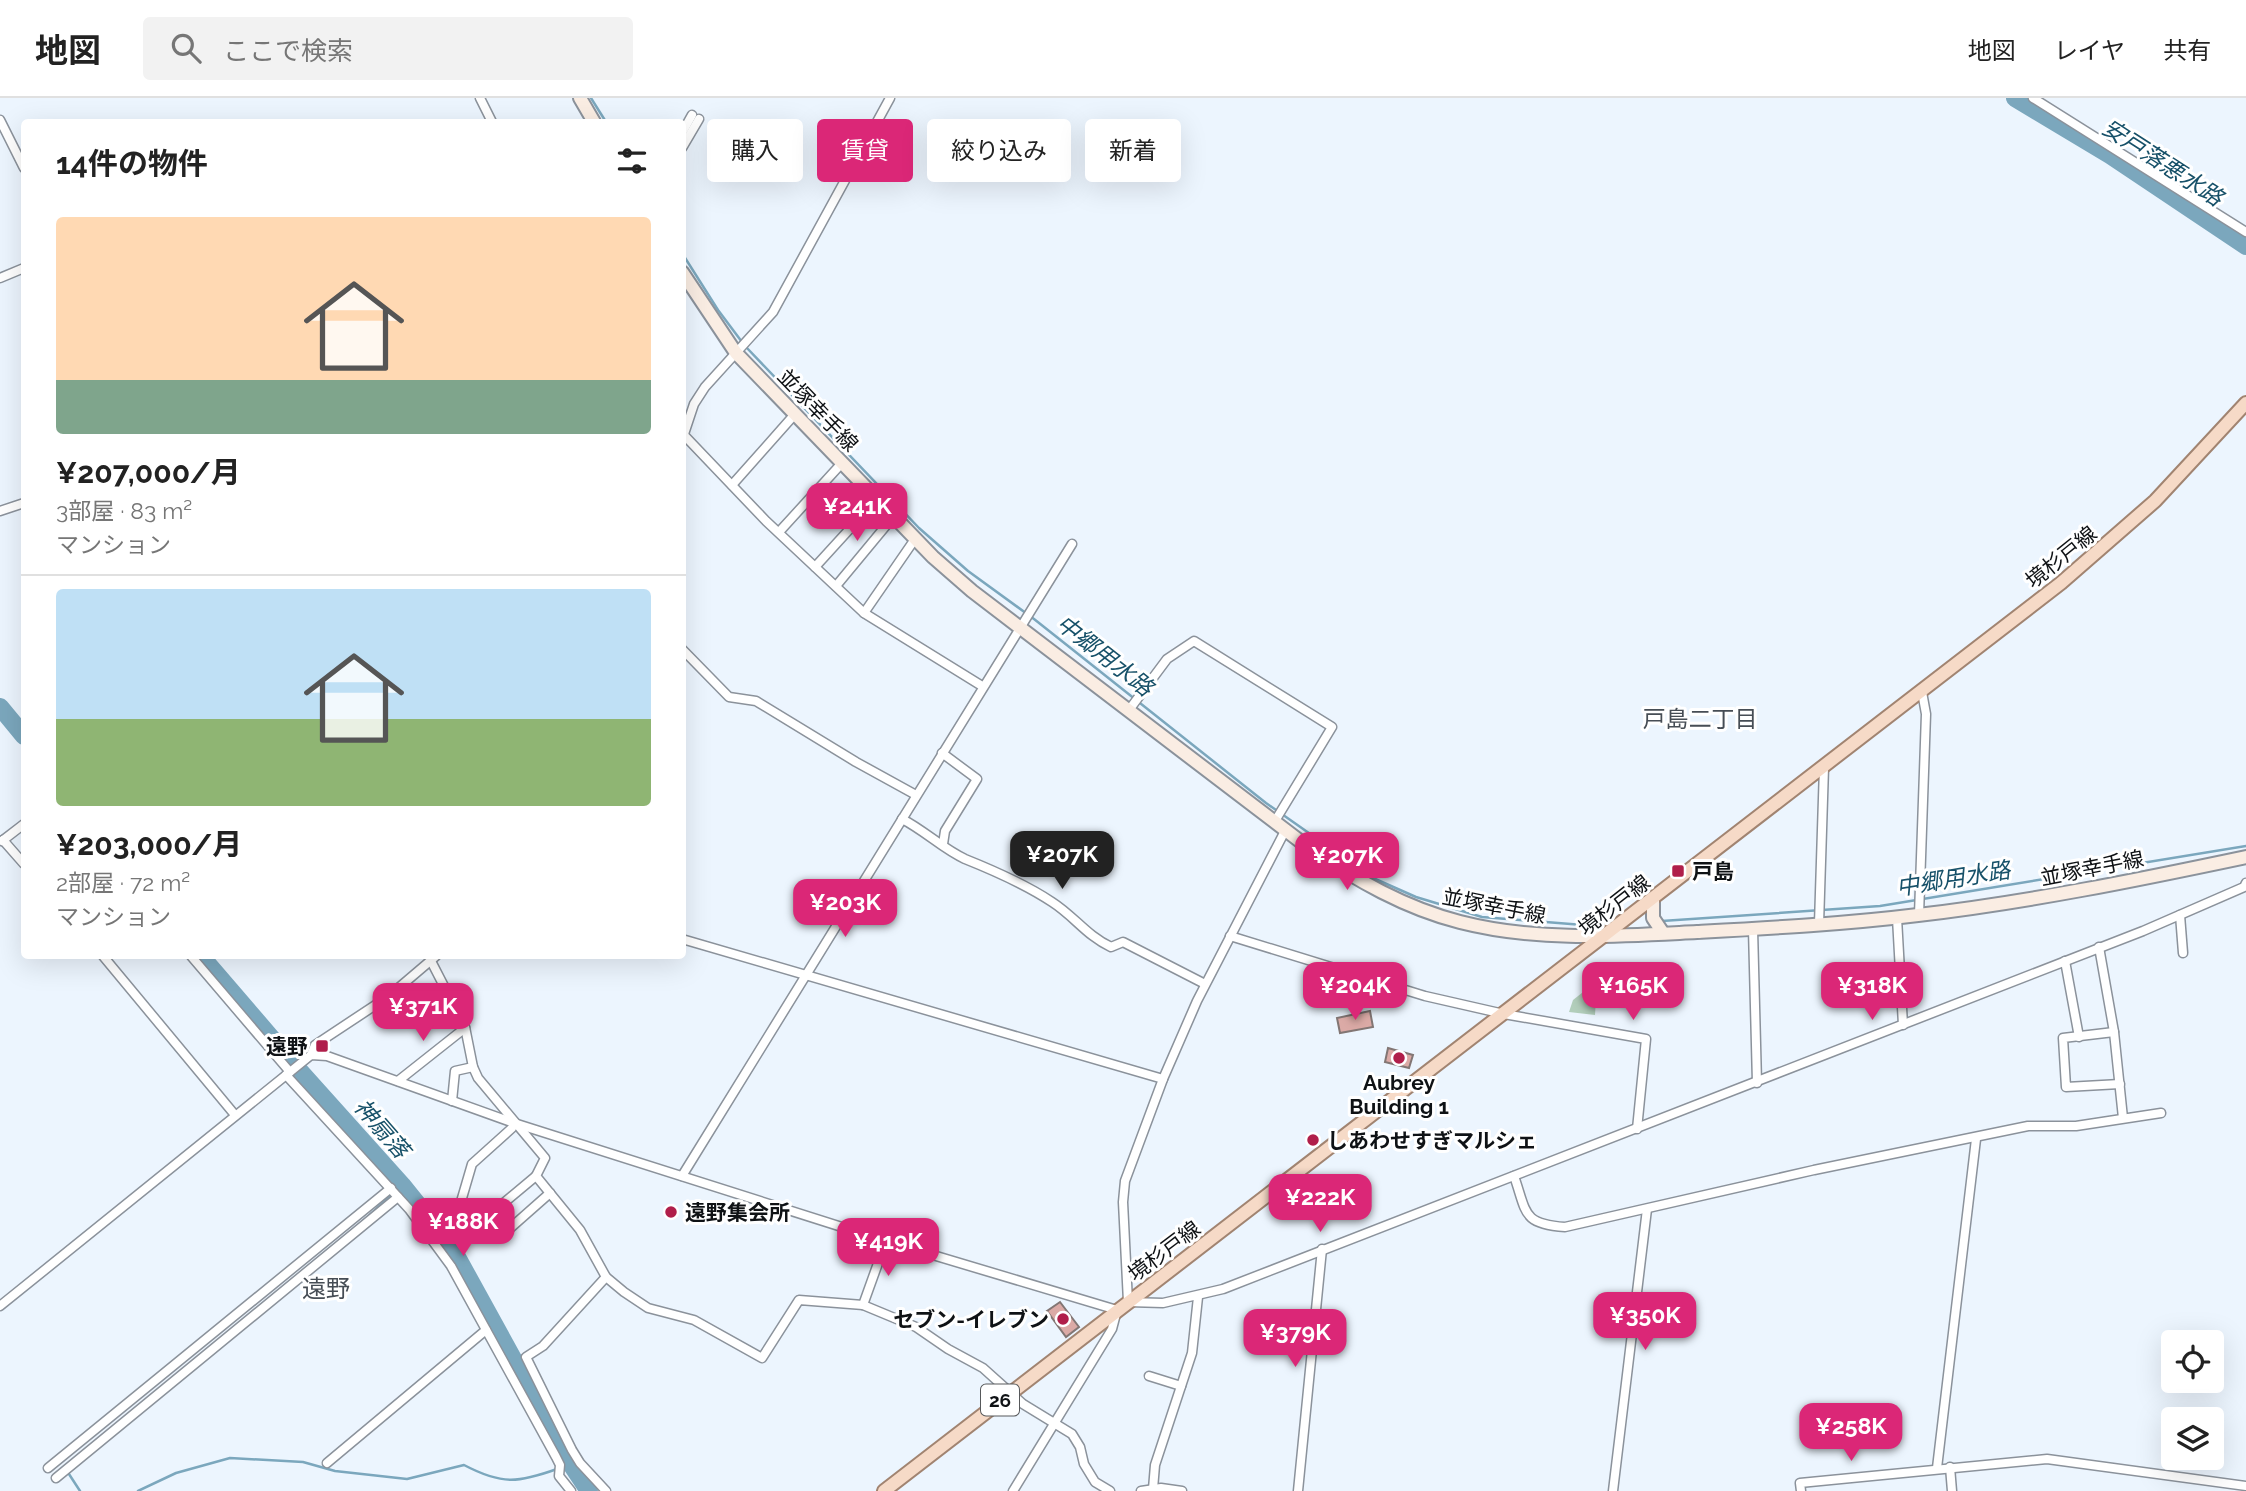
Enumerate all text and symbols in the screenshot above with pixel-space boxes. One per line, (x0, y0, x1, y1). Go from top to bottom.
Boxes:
search box (143, 17, 633, 80)
icon: search (167, 29, 205, 67)
text: 地図 (35, 31, 101, 70)
text: ここで検索 (223, 36, 353, 66)
text: 地図 (1968, 36, 2016, 65)
text: レイヤ (2054, 36, 2125, 65)
text: 共有 (2163, 36, 2211, 65)
water label: 安戸落悪水路 (2098, 113, 2230, 212)
chip: 購入 (707, 119, 803, 182)
chip: 賃貸 (817, 119, 913, 182)
chip: 絞り込み (927, 119, 1071, 182)
chip: 新着 (1085, 119, 1181, 182)
icon: filters (613, 142, 651, 180)
text: 14件の物件 (56, 146, 208, 181)
icon: home (291, 263, 417, 389)
street label: 並塚幸手線 (773, 364, 863, 456)
text: ¥207,000/月 (56, 455, 241, 490)
pin: ¥241K (808, 484, 906, 543)
text: ¥241K (822, 492, 892, 519)
text: 3部屋 · 83 m² (56, 497, 192, 524)
street label: 境杉戸線 (2020, 521, 2102, 593)
text: マンション (56, 531, 171, 558)
water label: 中郷用水路 (1051, 609, 1160, 702)
icon: home (291, 635, 417, 761)
district label: 戸島二丁目 (1643, 705, 1758, 732)
text: ¥203,000/月 (56, 827, 242, 862)
pin: ¥207K (1013, 832, 1111, 891)
pin: ¥207K (1298, 832, 1396, 892)
text: ¥207K (1026, 840, 1098, 867)
text: ¥207K (1311, 841, 1383, 868)
street label: 並塚幸手線 (2038, 846, 2146, 890)
water label: 中郷用水路 (1894, 855, 2014, 900)
place label: 戸島 (1692, 859, 1734, 884)
marker: 戸島 (1670, 863, 1686, 879)
text: 2部屋 · 72 m² (56, 869, 190, 896)
street label: 境杉戸線 (1573, 869, 1655, 941)
pin: ¥203K (796, 880, 894, 939)
street label: 並塚幸手線 (1440, 884, 1548, 928)
text: ¥203K (809, 888, 881, 915)
text: マンション (56, 903, 171, 930)
pin: ¥204K (1306, 962, 1404, 1022)
pin: ¥165K (1584, 962, 1682, 1022)
pin: ¥318K (1823, 962, 1921, 1022)
text: ¥204K (1319, 971, 1391, 998)
text: ¥165K (1598, 971, 1668, 998)
text: ¥318K (1837, 971, 1907, 998)
pin: ¥371K (374, 984, 472, 1043)
text: ¥371K (389, 992, 457, 1019)
place label: 遠野 (266, 1034, 308, 1059)
marker: 遠野 (314, 1038, 330, 1054)
marker: Aubrey Building 1 (1391, 1050, 1407, 1066)
place label: Aubrey Building 1 (1349, 1070, 1449, 1119)
water label: 神扇落 (349, 1093, 417, 1166)
place label: しあわせすぎマルシェ (1327, 1128, 1537, 1153)
marker: しあわせすぎマルシェ (1305, 1132, 1321, 1148)
pin: ¥222K (1271, 1174, 1369, 1234)
text: ¥222K (1285, 1183, 1355, 1210)
pin: ¥188K (414, 1198, 512, 1258)
place label: 遠野集会所 (685, 1200, 790, 1225)
marker: 遠野集会所 (663, 1204, 679, 1220)
text: ¥188K (428, 1207, 498, 1234)
street label: 境杉戸線 (1123, 1216, 1205, 1286)
pin: ¥419K (839, 1218, 937, 1278)
text: ¥419K (853, 1227, 923, 1254)
district label: 遠野 (302, 1274, 350, 1303)
pin: ¥350K (1596, 1292, 1694, 1352)
text: ¥350K (1609, 1301, 1681, 1328)
place label: セブン-イレブン (893, 1307, 1049, 1332)
pin: ¥379K (1246, 1310, 1344, 1369)
marker: セブン-イレブン (1055, 1311, 1071, 1327)
text: ¥379K (1259, 1318, 1331, 1345)
map controls (2161, 1330, 2224, 1470)
button: locate (2161, 1330, 2224, 1393)
road number: 26 (981, 1384, 1019, 1416)
pin: ¥258K (1802, 1404, 1900, 1463)
button: layers (2161, 1407, 2224, 1470)
text: ¥258K (1815, 1412, 1887, 1439)

